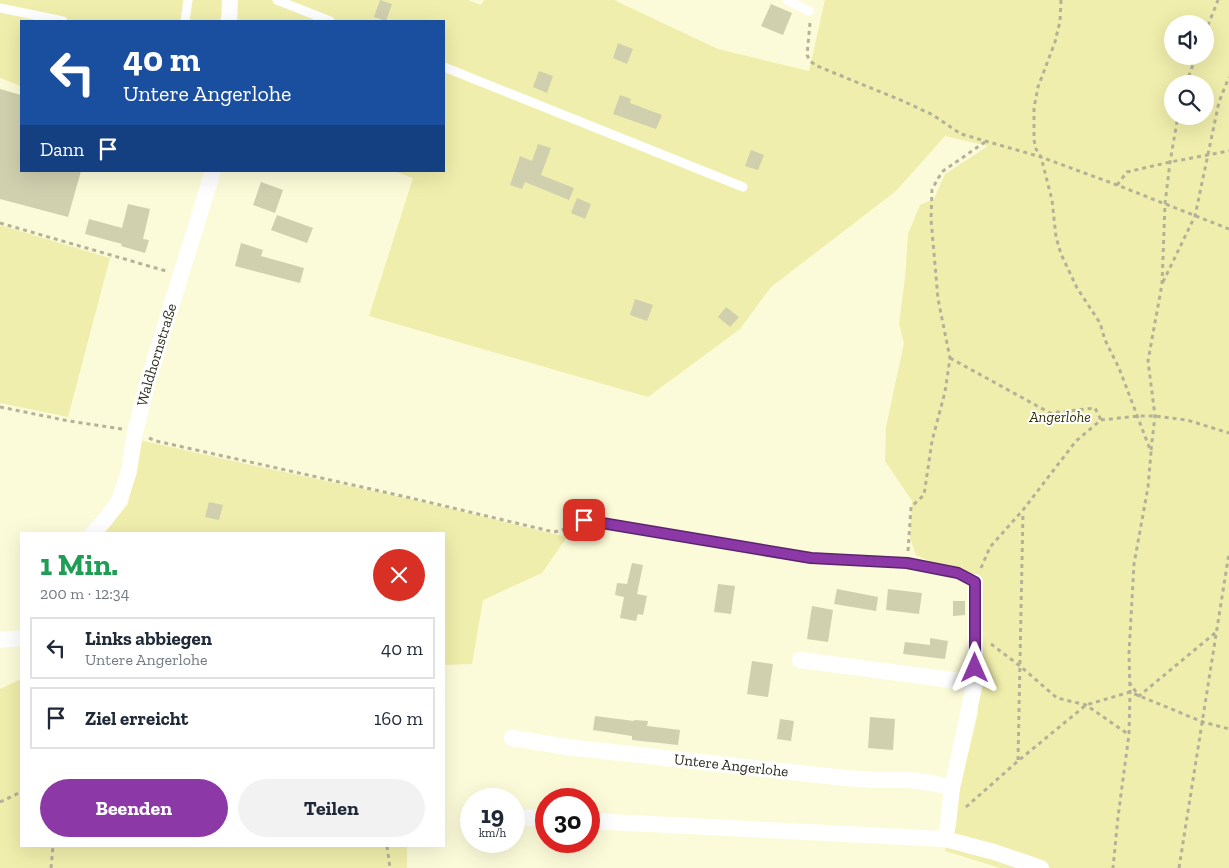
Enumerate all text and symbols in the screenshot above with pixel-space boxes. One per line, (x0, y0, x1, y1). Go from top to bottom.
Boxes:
map controls (1164, 15, 1214, 125)
button: sound (1164, 15, 1214, 65)
text: 40 m (123, 38, 200, 80)
icon: left (40, 40, 105, 105)
button: search (1164, 75, 1214, 125)
text: Untere Angerlohe (123, 80, 291, 107)
icon: arrive (94, 135, 122, 163)
text: Dann (40, 138, 84, 161)
street label: Waldhornstraße (133, 301, 180, 408)
park label: Angerlohe (1028, 408, 1091, 426)
pin (563, 499, 605, 541)
icon: arrive (570, 506, 598, 534)
text: 1 Min. (40, 547, 118, 583)
button: close (373, 549, 425, 601)
text: 200 m · 12:34 (40, 584, 129, 603)
text: Links abbiegen (85, 627, 212, 650)
icon: left (42, 634, 70, 662)
text: 40 m (381, 637, 423, 660)
position arrow (948, 641, 1000, 693)
text: Untere Angerlohe (85, 650, 208, 669)
icon: arrive (42, 704, 70, 732)
text: Ziel erreicht (85, 707, 188, 730)
text: 160 m (374, 707, 423, 730)
street label: Untere Angerlohe (673, 750, 789, 781)
button: Beenden (40, 779, 228, 837)
button: Teilen (238, 779, 425, 837)
speed limit sign: 30 (535, 788, 600, 853)
text: 19 (481, 799, 504, 829)
text: km/h (479, 826, 506, 840)

